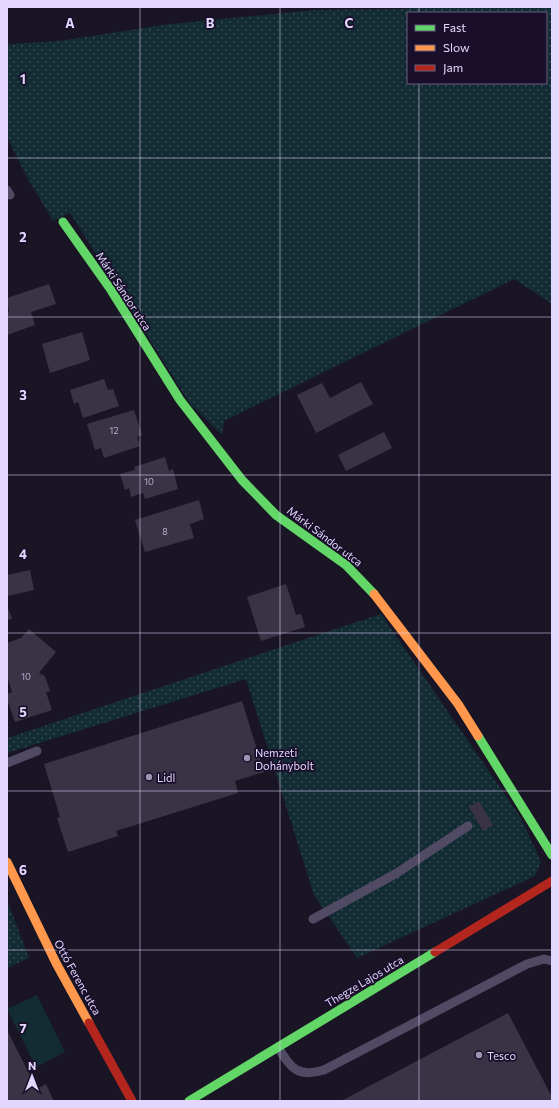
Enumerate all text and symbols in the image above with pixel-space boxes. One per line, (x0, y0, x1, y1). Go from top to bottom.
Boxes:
legend (407, 12, 547, 84)
text: A (65, 15, 75, 31)
text: B (206, 15, 215, 31)
text: C (345, 15, 354, 31)
text: Fast (443, 20, 466, 34)
text: Slow (443, 40, 470, 54)
text: Jam (443, 60, 463, 75)
text: 1 (20, 71, 26, 87)
text: 2 (19, 229, 27, 245)
street label: Márki Sándor utca (94, 249, 154, 333)
text: 3 (19, 387, 27, 403)
house number: 12 (110, 425, 118, 436)
house number: 10 (144, 476, 154, 487)
street label: Márki Sándor utca (285, 503, 365, 569)
house number: 8 (162, 526, 168, 537)
text: 4 (19, 546, 27, 562)
house number: 10 (21, 671, 31, 682)
text: 5 (19, 704, 27, 720)
place label: Nemzeti Dohánybolt (255, 746, 314, 772)
marker: Nemzeti Dohánybolt (242, 753, 252, 763)
place label: Lidl (157, 771, 175, 784)
marker: Lidl (144, 772, 154, 782)
text: 6 (19, 862, 27, 878)
street label: Ottó Ferenc utca (52, 937, 104, 1017)
street label: Thegze Lajos utca (323, 953, 405, 1009)
text: 7 (19, 1020, 27, 1036)
place label: Tesco (487, 1049, 516, 1062)
marker: Tesco (474, 1050, 484, 1060)
north arrow (12, 1056, 52, 1096)
text: N (28, 1059, 36, 1072)

